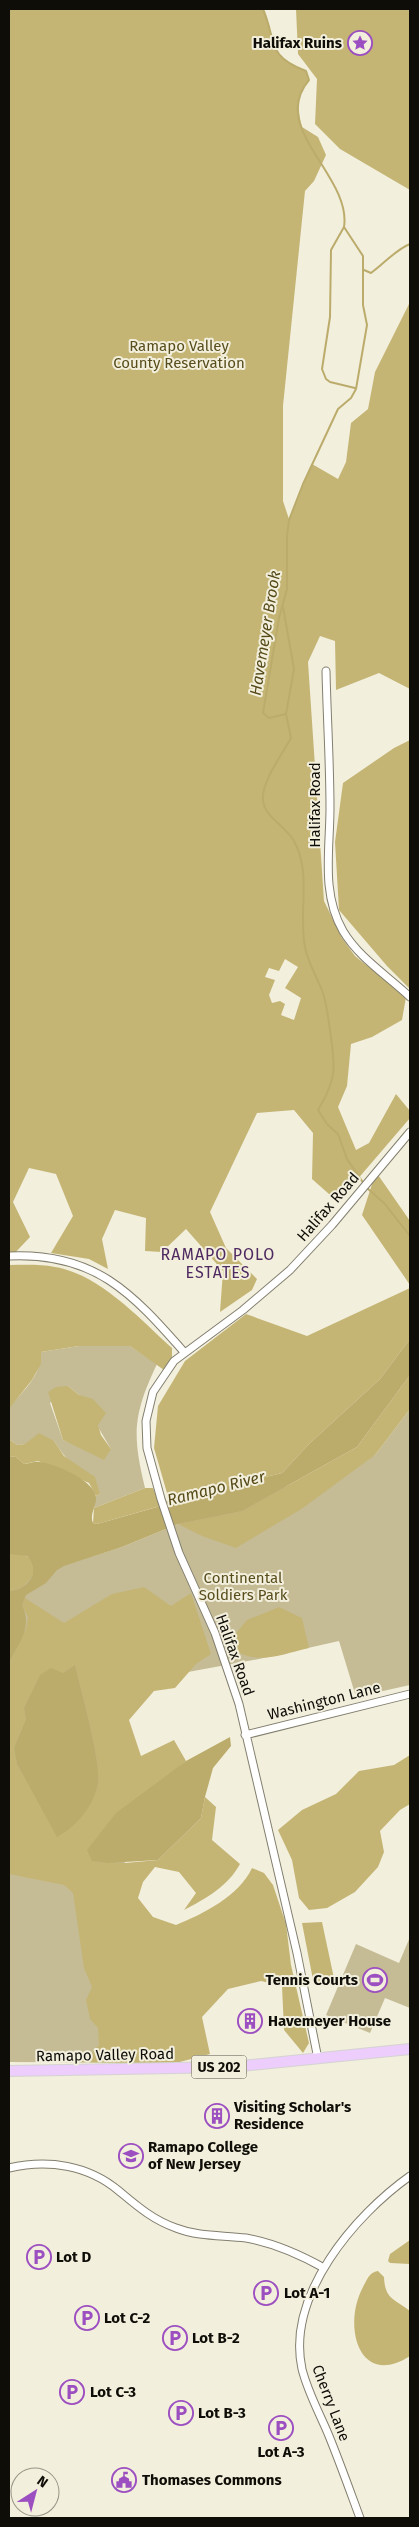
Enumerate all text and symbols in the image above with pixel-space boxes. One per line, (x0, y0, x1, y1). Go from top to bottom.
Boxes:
place icon: Halifax Ruins (347, 30, 373, 56)
place label: Halifax Ruins (253, 34, 342, 52)
park label: Ramapo Valley County Reservation (113, 337, 245, 372)
water label: Havemeyer Brook (246, 569, 284, 697)
street label: Halifax Road (306, 762, 324, 848)
street label: Halifax Road (293, 1169, 363, 1245)
district label: RAMAPO POLO ESTATES (161, 1245, 275, 1282)
water label: Ramapo River (165, 1466, 268, 1509)
park label: Continental Soldiers Park (199, 1569, 288, 1604)
street label: Halifax Road (212, 1612, 258, 1698)
street label: Washington Lane (266, 1678, 382, 1724)
sports icon: Tennis Courts (362, 1967, 388, 1993)
place label: Tennis Courts (265, 1971, 358, 1989)
building icon: Havemeyer House (237, 2008, 263, 2034)
place label: Havemeyer House (268, 2012, 391, 2030)
street label: Ramapo Valley Road (36, 2045, 174, 2065)
road number: US 202 (192, 2056, 246, 2078)
place label: Visiting Scholar's Residence (233, 2098, 351, 2133)
building icon: Visiting Scholar's Residence (204, 2103, 230, 2129)
place label: Ramapo College of New Jersey (148, 2138, 258, 2173)
school or university icon: Ramapo College of New Jersey (118, 2143, 144, 2169)
parking icon: Lot D (26, 2244, 52, 2270)
place label: Lot D (56, 2248, 91, 2266)
parking icon: Lot A-1 (253, 2280, 279, 2306)
place label: Lot A-1 (284, 2284, 330, 2302)
parking icon: Lot C-2 (74, 2305, 100, 2331)
place label: Lot C-2 (104, 2309, 151, 2327)
parking icon: Lot B-2 (162, 2325, 188, 2351)
place label: Lot B-2 (192, 2329, 240, 2347)
street label: Cherry Lane (308, 2362, 354, 2444)
parking icon: Lot C-3 (59, 2379, 85, 2405)
place label: Lot C-3 (90, 2383, 136, 2401)
parking icon: Lot B-3 (168, 2400, 194, 2426)
place label: Lot B-3 (198, 2404, 246, 2422)
parking icon: Lot A-3 (268, 2415, 294, 2441)
place label: Lot A-3 (257, 2443, 305, 2461)
north arrow (10, 2467, 60, 2517)
public building icon: Thomases Commons (111, 2467, 137, 2493)
place label: Thomases Commons (142, 2471, 282, 2489)
text: N (34, 2472, 51, 2491)

